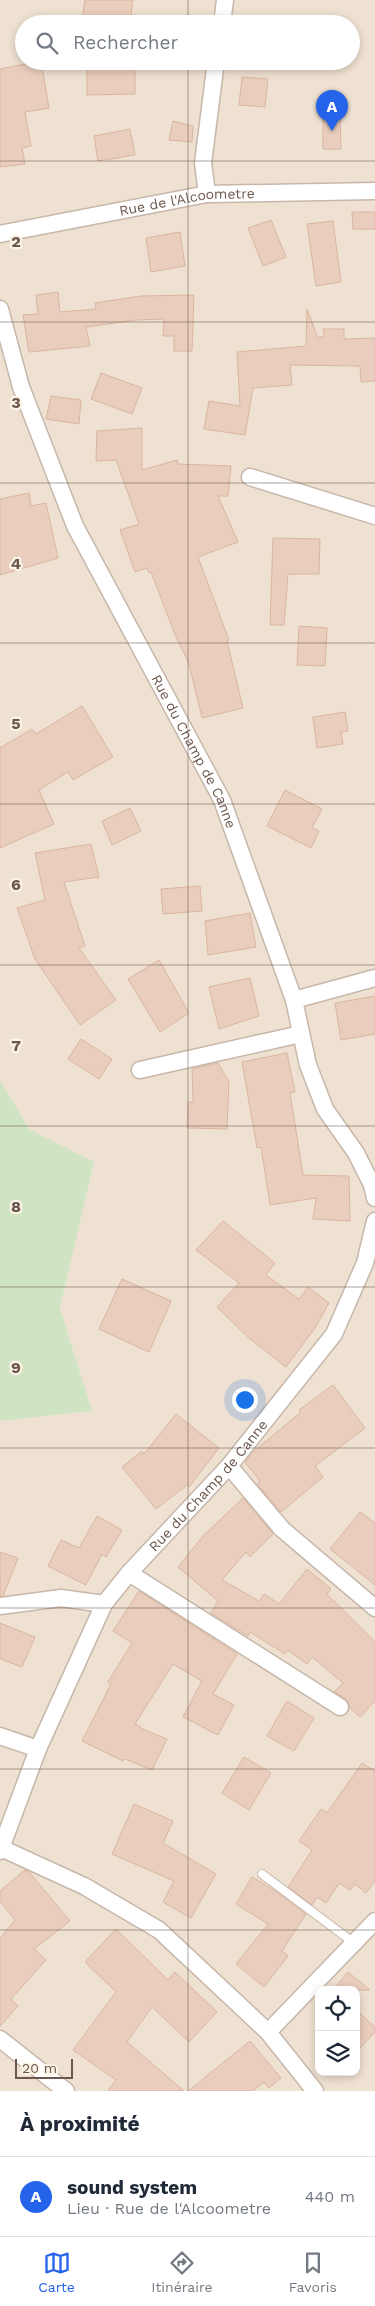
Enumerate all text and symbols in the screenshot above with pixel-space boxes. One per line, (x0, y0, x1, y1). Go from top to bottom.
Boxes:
search box (15, 15, 360, 70)
icon: search (33, 29, 61, 57)
text: Rechercher (73, 31, 178, 54)
pin: A (316, 90, 348, 131)
street label: Rue de l'Alcoometre (118, 185, 255, 219)
text: 2 (11, 232, 21, 251)
text: 3 (11, 393, 21, 412)
text: 4 (11, 554, 21, 573)
street label: Rue du Champ de Canne (148, 672, 240, 830)
text: 5 (11, 714, 21, 733)
text: 6 (11, 875, 21, 894)
text: 7 (11, 1036, 21, 1055)
text: 8 (11, 1197, 21, 1216)
text: 9 (11, 1358, 21, 1377)
your location (232, 1387, 258, 1413)
street label: Rue du Champ de Canne (145, 1417, 271, 1555)
map controls (315, 1986, 360, 2076)
button: locate (315, 1986, 360, 2031)
button: layers (315, 2031, 360, 2076)
scale bar (15, 2056, 72, 2079)
text: 20 m (22, 2060, 57, 2076)
text: À proximité (20, 2111, 140, 2136)
text: sound system (67, 2176, 197, 2199)
text: A (31, 2187, 41, 2206)
text: 440 m (305, 2187, 355, 2206)
text: Lieu · Rue de l'Alcoometre (67, 2199, 271, 2218)
tab: Carte (38, 2249, 75, 2295)
tab: Itinéraire (151, 2249, 212, 2295)
tab: Favoris (289, 2249, 337, 2295)

